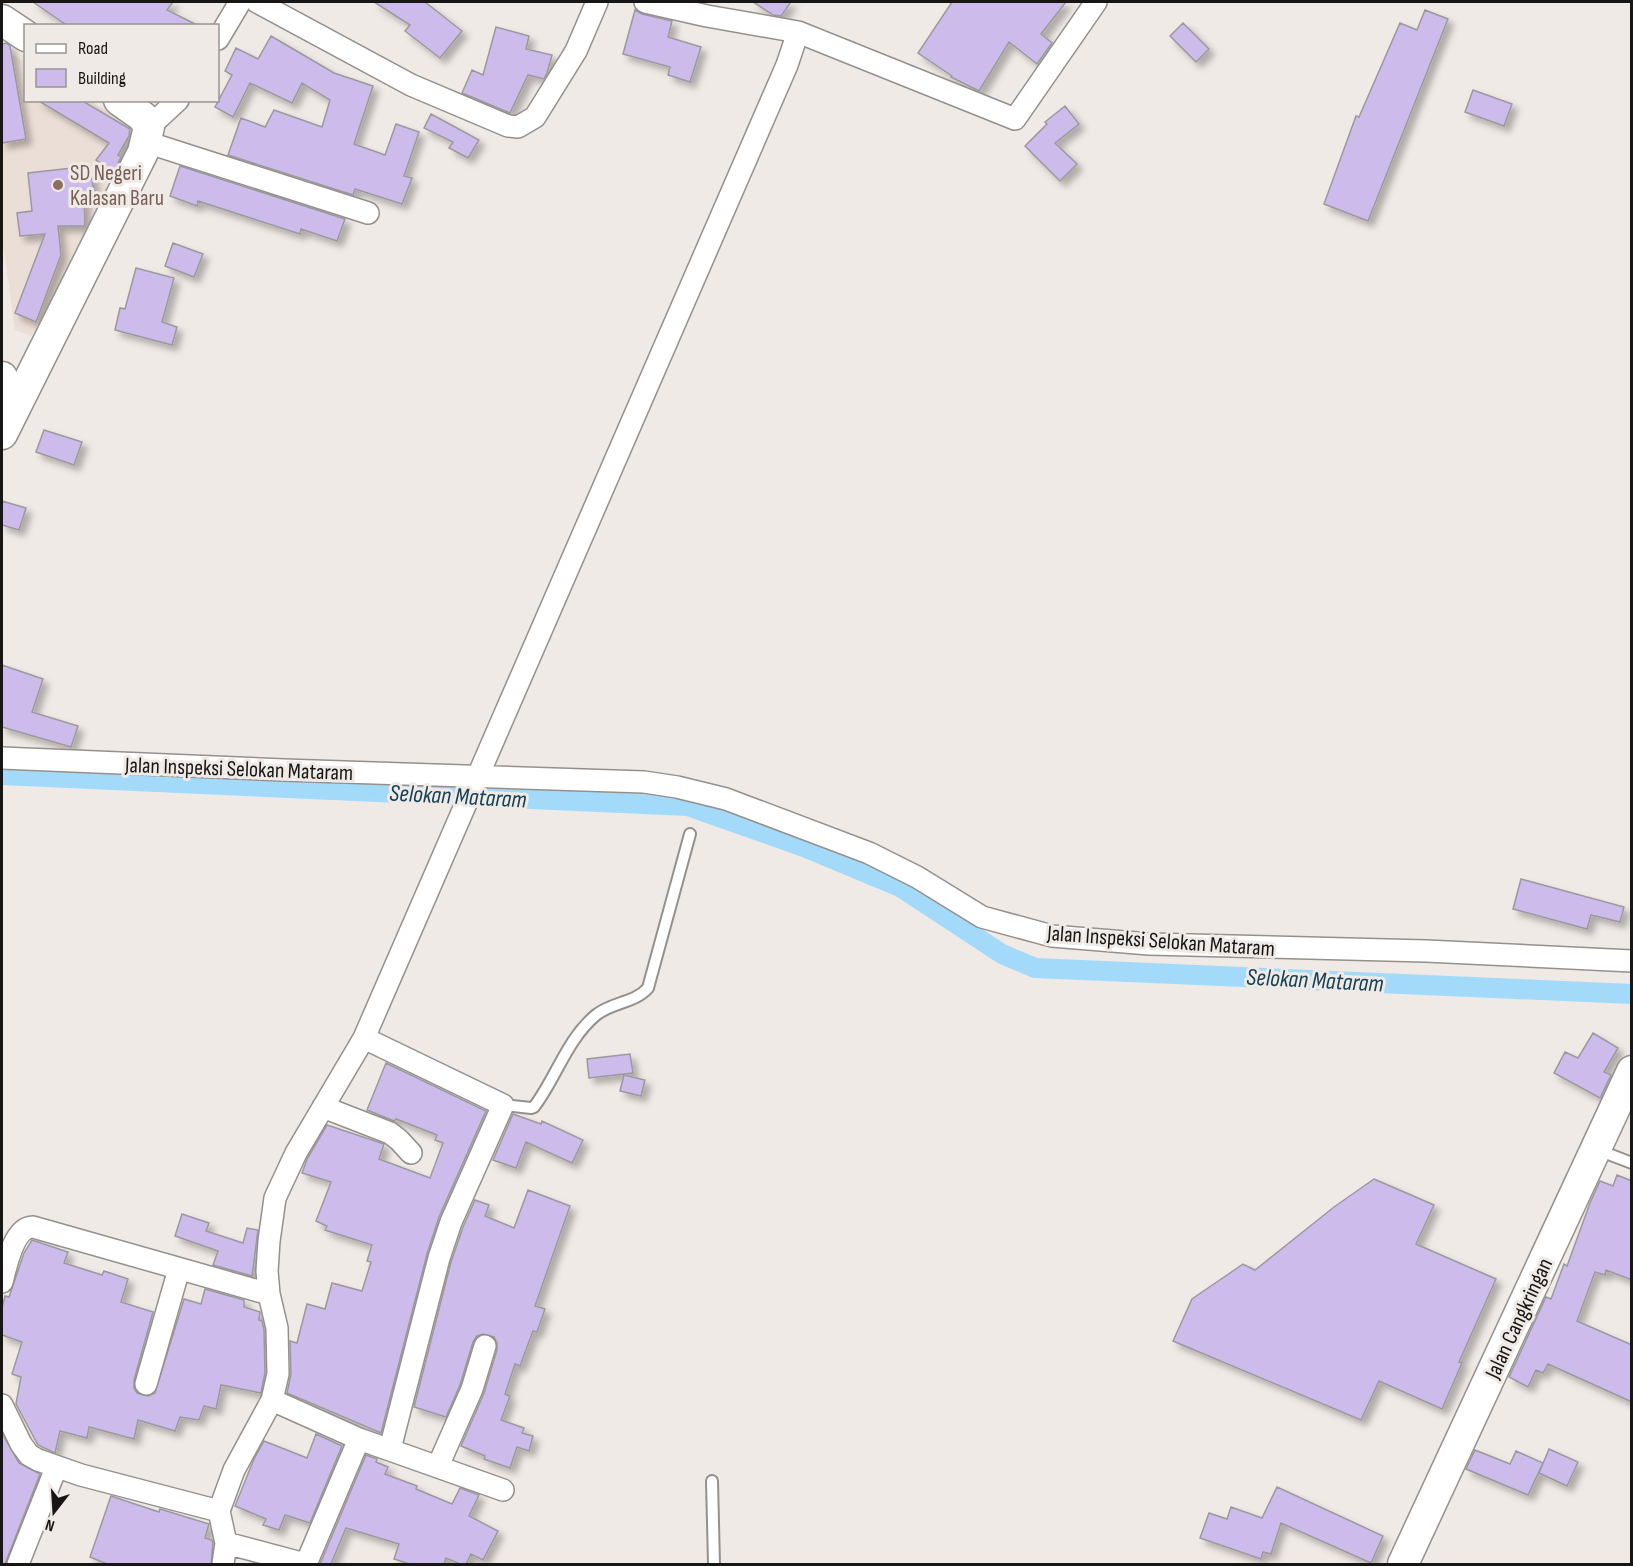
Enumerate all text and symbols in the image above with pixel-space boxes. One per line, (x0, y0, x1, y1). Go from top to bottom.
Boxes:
legend (24, 24, 219, 102)
text: Road (78, 38, 108, 59)
text: Building (78, 68, 126, 89)
place label: SD Negeri Kalasan Baru (70, 160, 164, 212)
marker: SD Negeri Kalasan Baru (51, 178, 65, 192)
street label: Jalan Inspeksi Selokan Mataram (123, 752, 353, 787)
water label: Selokan Mataram (389, 778, 527, 815)
street label: Jalan Inspeksi Selokan Mataram (1045, 920, 1276, 963)
water label: Selokan Mataram (1246, 962, 1384, 999)
street label: Jalan Cangkringan (1479, 1254, 1559, 1384)
north arrow (24, 1482, 84, 1542)
text: N (43, 1515, 57, 1535)

